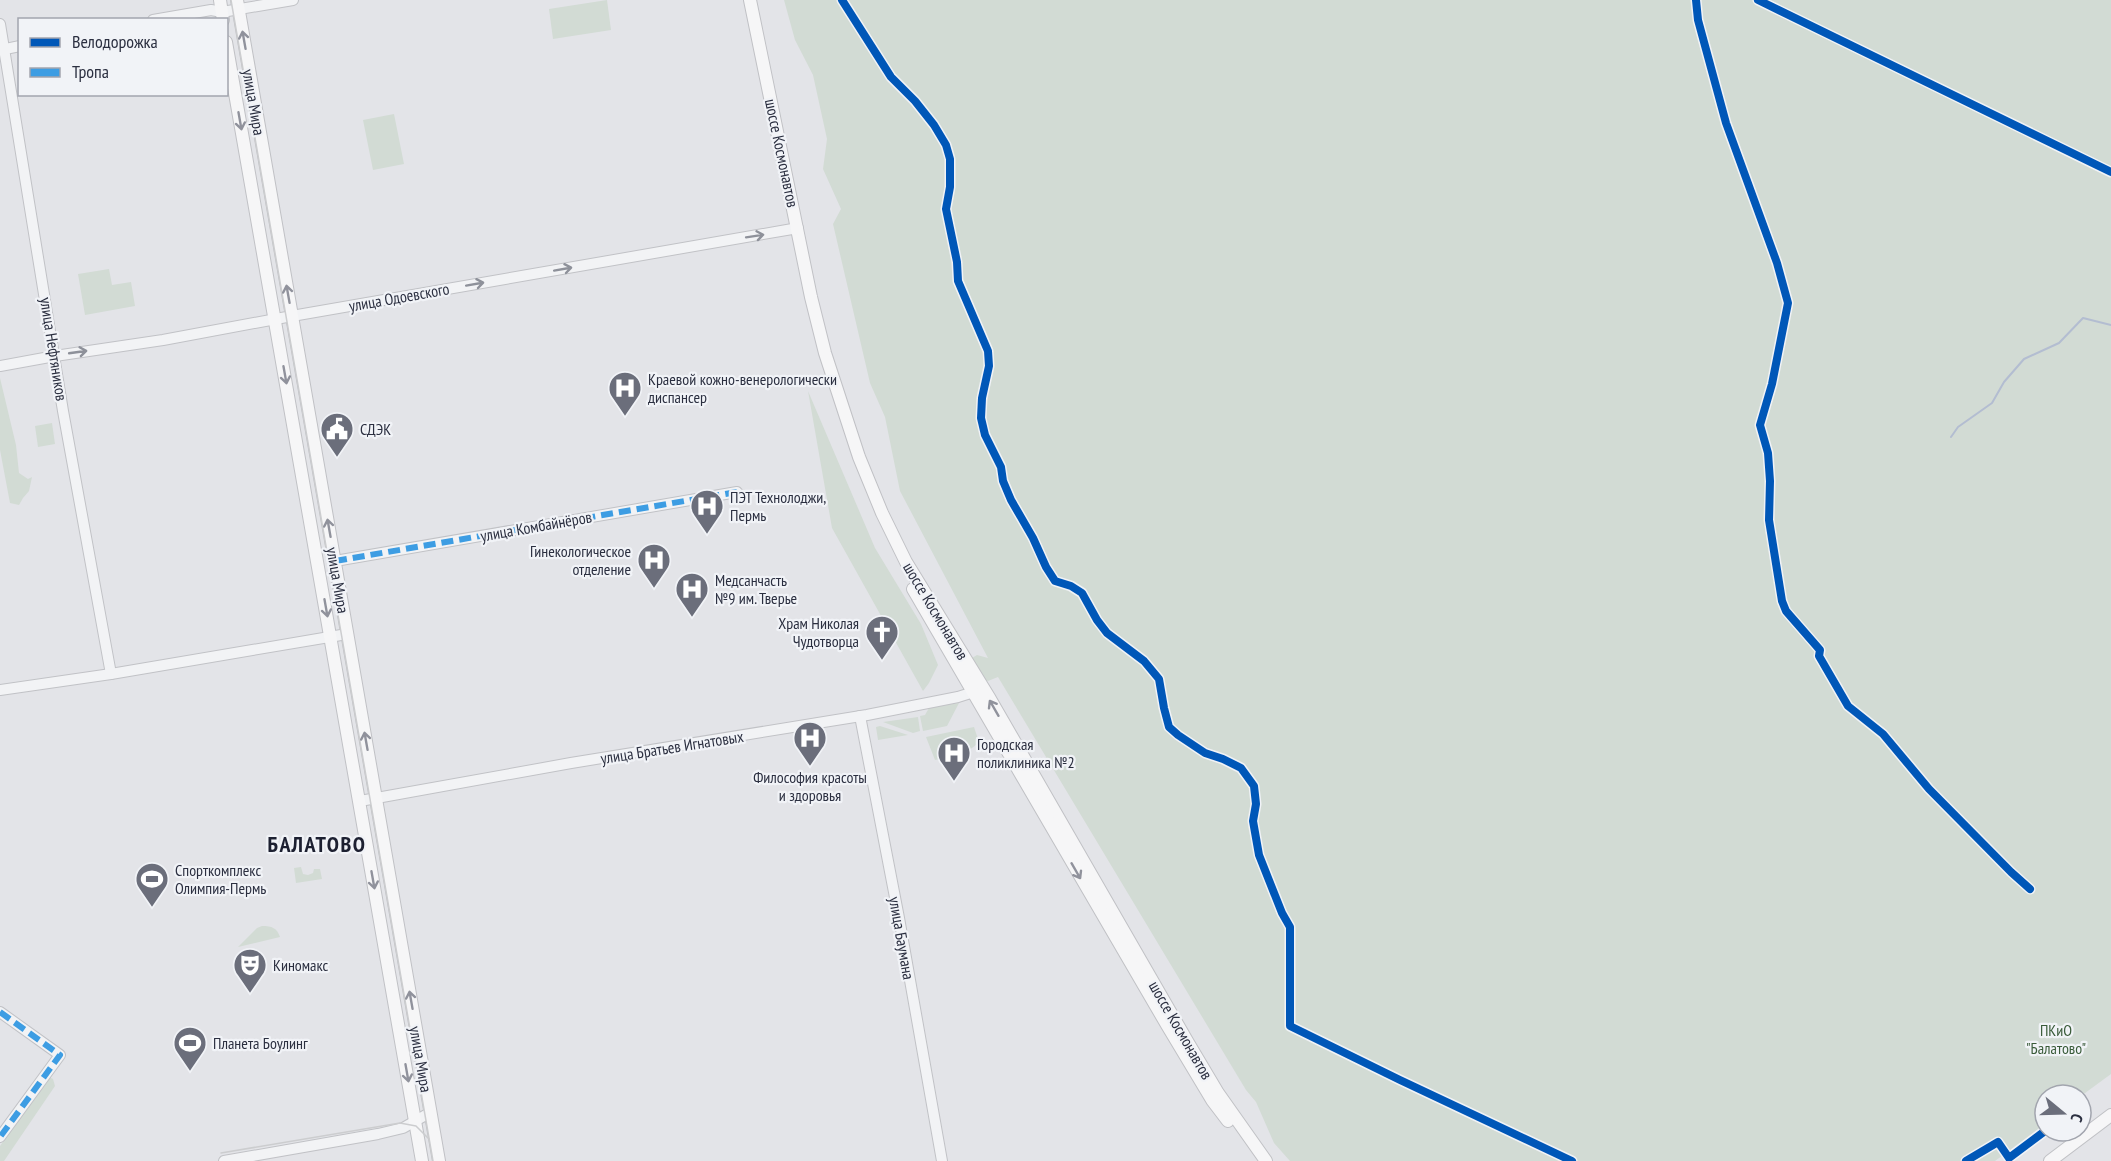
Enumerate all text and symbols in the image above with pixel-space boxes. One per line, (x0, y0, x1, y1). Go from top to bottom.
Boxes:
legend (18, 18, 228, 96)
text: Велодорожка (72, 30, 158, 53)
one-way arrow (238, 31, 249, 51)
text: Тропа (72, 60, 109, 83)
street label: улица Мира (238, 67, 270, 137)
street label: шоссе Космонавтов (761, 97, 803, 209)
one-way arrow (235, 110, 246, 130)
one-way arrow (745, 230, 765, 241)
one-way arrow (553, 263, 572, 274)
street label: улица Одоевского (347, 278, 451, 316)
one-way arrow (464, 278, 484, 289)
one-way arrow (282, 285, 293, 305)
street label: улица Нефтяников (36, 296, 72, 402)
one-way arrow (68, 347, 88, 358)
one-way arrow (280, 364, 291, 384)
place label: Краевой кожно-венерологически диспансер (648, 369, 837, 407)
hospital icon: Краевой кожно-венерологически диспансер (607, 370, 643, 417)
public building icon: СДЭК (319, 411, 355, 458)
place label: СДЭК (360, 419, 391, 439)
place label: ПЭТ Технолоджи, Пермь (730, 487, 826, 525)
hospital icon: ПЭТ Технолоджи, Пермь (689, 488, 725, 535)
street label: улица Комбайнёров (479, 506, 593, 546)
one-way arrow (323, 519, 334, 538)
place label: Гинекологическое отделение (530, 541, 631, 579)
hospital icon: Гинекологическое отделение (636, 542, 672, 589)
street label: улица Мира (322, 545, 354, 615)
street label: шоссе Космонавтов (899, 559, 973, 663)
place label: Медсанчасть №9 им. Тверье (715, 570, 797, 608)
hospital icon: Медсанчасть №9 им. Тверье (674, 571, 710, 618)
one-way arrow (321, 598, 332, 618)
place label: Храм Николая Чудотворца (778, 613, 859, 651)
church icon: Храм Николая Чудотворца (864, 614, 900, 661)
one-way arrow (988, 700, 1000, 717)
hospital icon: Философия красоты и здоровья (792, 720, 828, 767)
street label: улица Братьев Игнатовых (599, 726, 745, 768)
one-way arrow (360, 731, 371, 751)
place label: Городская поликлиника №2 (977, 734, 1075, 772)
hospital icon: Городская поликлиника №2 (936, 735, 972, 782)
place label: Философия красоты и здоровья (753, 767, 867, 805)
district label: БАЛАТОВО (268, 830, 366, 858)
place label: Спорткомплекс Олимпия-Пермь (175, 860, 266, 898)
sports icon: Спорткомплекс Олимпия-Пермь (134, 861, 170, 908)
one-way arrow (1071, 862, 1083, 879)
one-way arrow (368, 869, 379, 889)
street label: улица Баумана (885, 895, 919, 981)
theatre icon: Киномакс (232, 947, 268, 994)
place label: Киномакс (273, 955, 329, 975)
street label: шоссе Космонавтов (1145, 977, 1217, 1083)
one-way arrow (405, 991, 416, 1010)
park label: ПКиО "Балатово" (2026, 1020, 2086, 1058)
street label: улица Мира (405, 1024, 437, 1094)
sports icon: Планета Боулинг (172, 1025, 208, 1072)
place label: Планета Боулинг (213, 1033, 308, 1053)
one-way arrow (402, 1063, 413, 1082)
north arrow (2033, 1083, 2093, 1143)
text: С (2066, 1111, 2088, 1125)

